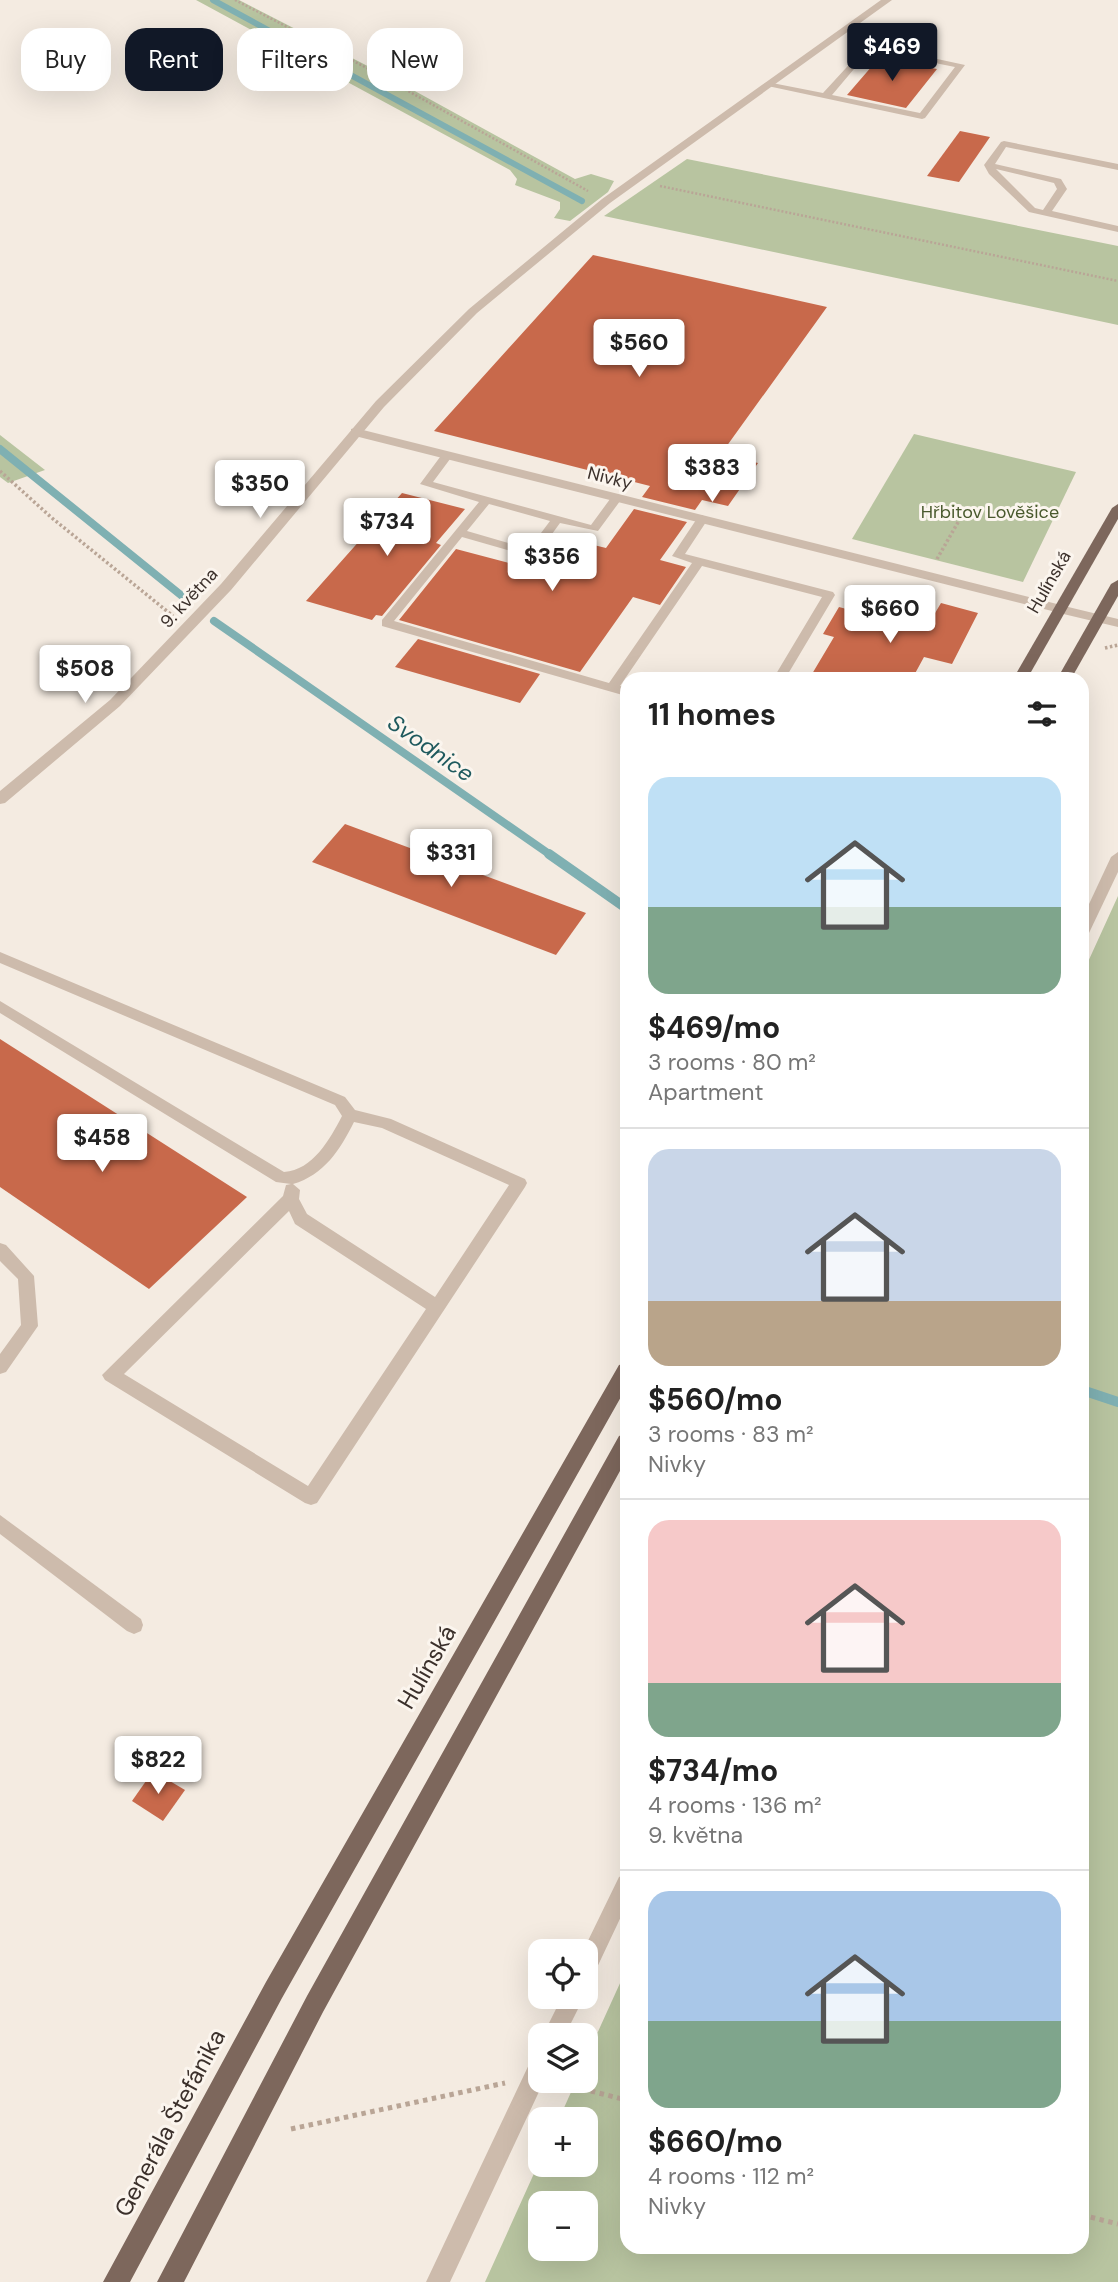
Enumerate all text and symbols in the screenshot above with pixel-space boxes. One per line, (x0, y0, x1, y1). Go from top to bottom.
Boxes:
pin: $469 (851, 24, 933, 83)
chip: Buy (21, 28, 111, 91)
chip: Rent (125, 28, 223, 91)
chip: Filters (237, 28, 353, 91)
chip: New (367, 28, 463, 91)
text: $469 (863, 31, 921, 61)
pin: $560 (598, 320, 680, 379)
text: $560 (610, 327, 668, 357)
pin: $383 (671, 444, 753, 504)
text: $383 (684, 452, 740, 482)
pin: $350 (219, 461, 301, 520)
street label: Nivky (585, 461, 635, 495)
text: $350 (231, 468, 289, 498)
pin: $734 (346, 498, 428, 558)
park label: Hřbitov Lověšice (921, 500, 1059, 524)
text: $734 (360, 506, 414, 536)
pin: $356 (511, 534, 593, 593)
text: $356 (524, 541, 580, 571)
street label: Hulínská (1021, 546, 1077, 618)
street label: 9. května (155, 563, 223, 633)
pin: $660 (849, 586, 931, 645)
text: $660 (860, 593, 920, 623)
pin: $508 (44, 646, 126, 705)
text: $508 (56, 653, 114, 683)
text: 11 homes (648, 695, 776, 734)
icon: filters (1023, 695, 1061, 733)
water label: Svodnice (382, 707, 480, 789)
icon: home (792, 822, 918, 948)
pin: $331 (410, 830, 492, 889)
text: $331 (426, 837, 476, 867)
text: $469/mo (648, 1008, 780, 1047)
text: 3 rooms · 80 m² (648, 1047, 816, 1077)
text: Apartment (648, 1077, 763, 1107)
pin: $458 (61, 1114, 143, 1174)
text: $458 (73, 1122, 131, 1152)
icon: home (792, 1194, 918, 1320)
text: $560/mo (648, 1380, 783, 1419)
text: 3 rooms · 83 m² (648, 1419, 814, 1449)
text: Nivky (648, 1449, 706, 1479)
icon: home (792, 1565, 918, 1691)
street label: Hulínská (390, 1619, 463, 1714)
pin: $822 (117, 1736, 199, 1796)
text: $822 (131, 1744, 185, 1774)
text: $734/mo (648, 1751, 778, 1790)
text: 4 rooms · 136 m² (648, 1790, 822, 1820)
text: 9. května (648, 1820, 743, 1850)
icon: home (792, 1936, 918, 2062)
map controls (528, 1939, 598, 2261)
button: locate (528, 1939, 598, 2009)
button: layers (528, 2023, 598, 2093)
street label: Generála Štefánika (107, 2024, 232, 2222)
button: + (528, 2107, 598, 2177)
text: $660/mo (648, 2122, 783, 2161)
text: 4 rooms · 112 m² (648, 2161, 814, 2191)
button: − (528, 2191, 598, 2261)
text: Nivky (648, 2191, 706, 2221)

